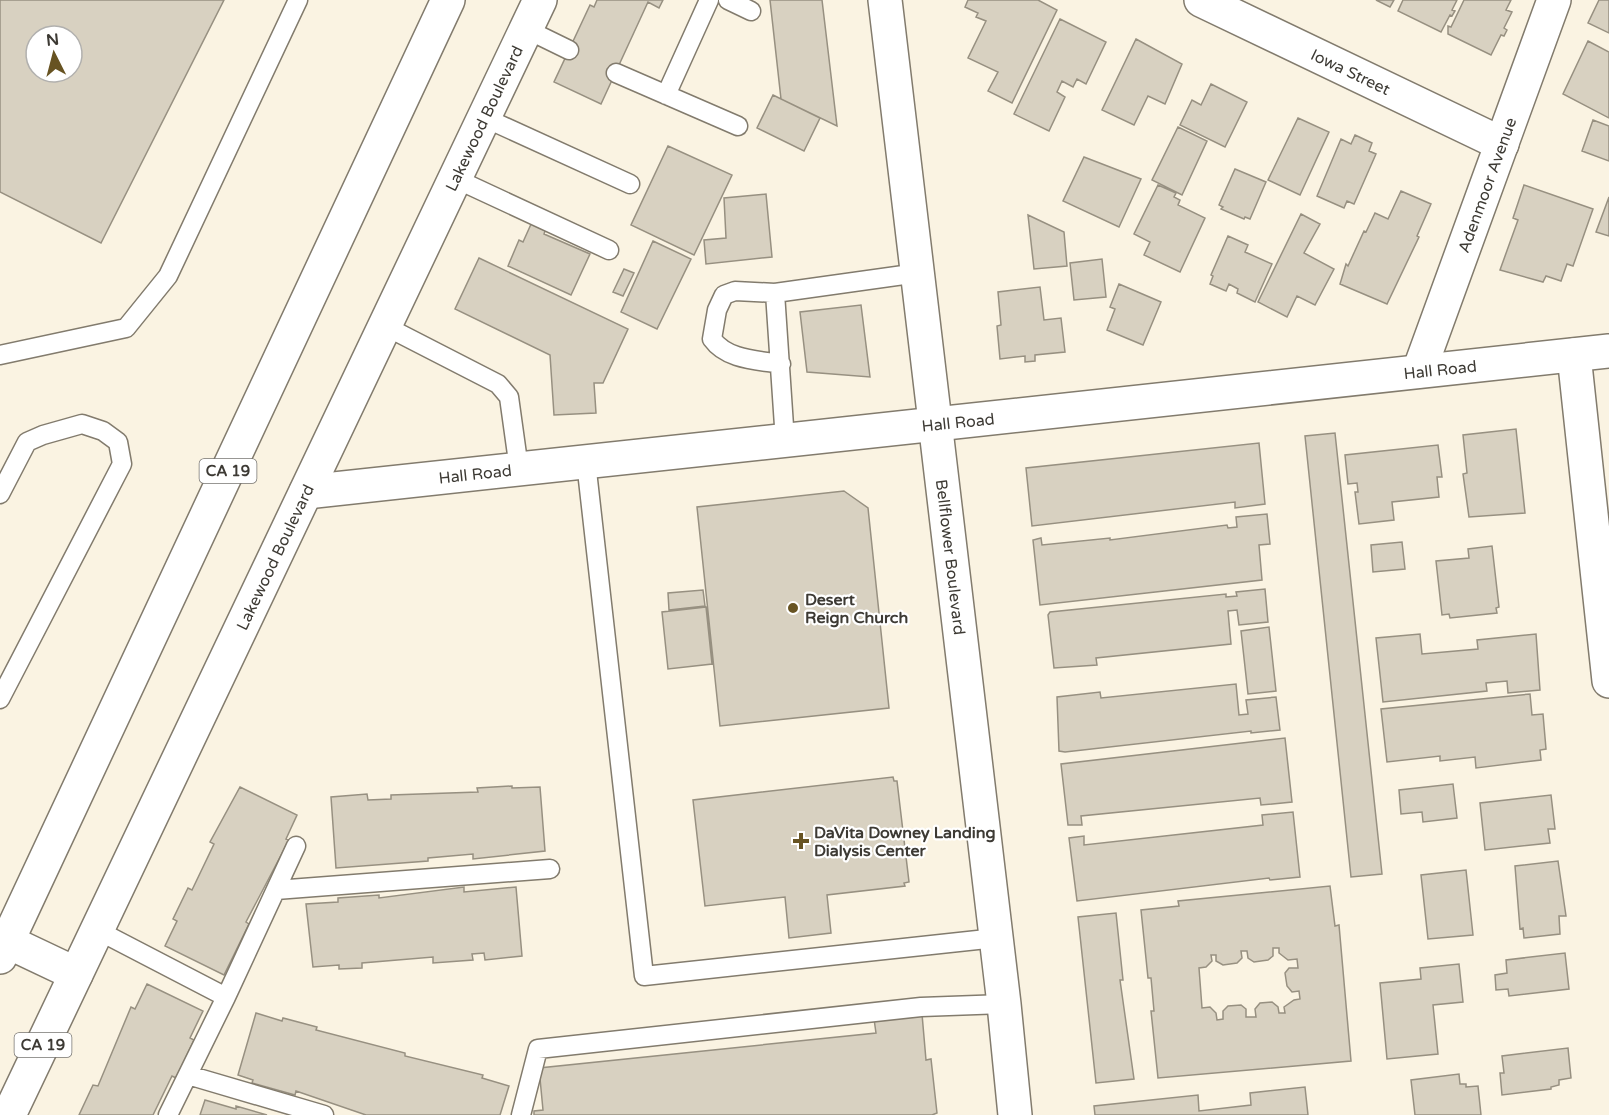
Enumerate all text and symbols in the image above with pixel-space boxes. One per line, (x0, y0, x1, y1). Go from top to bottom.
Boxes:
north arrow (24, 24, 84, 84)
text: N (45, 29, 60, 51)
street label: Lakewood Boulevard (441, 43, 528, 195)
street label: Iowa Street (1307, 45, 1393, 100)
street label: Adenmoor Avenue (1454, 115, 1521, 256)
street label: Hall Road (1403, 356, 1478, 384)
street label: Hall Road (921, 409, 996, 437)
road number: CA 19 (200, 459, 256, 483)
street label: Hall Road (438, 461, 513, 489)
street label: Bellflower Boulevard (931, 478, 969, 636)
street label: Lakewood Boulevard (232, 481, 319, 634)
place label: Desert Reign Church (805, 590, 908, 628)
marker: Desert Reign Church (786, 601, 800, 615)
place label: DaVita Downey Landing Dialysis Center (814, 823, 996, 861)
marker: DaVita Downey Landing Dialysis Center (792, 832, 810, 850)
road number: CA 19 (15, 1033, 72, 1057)

